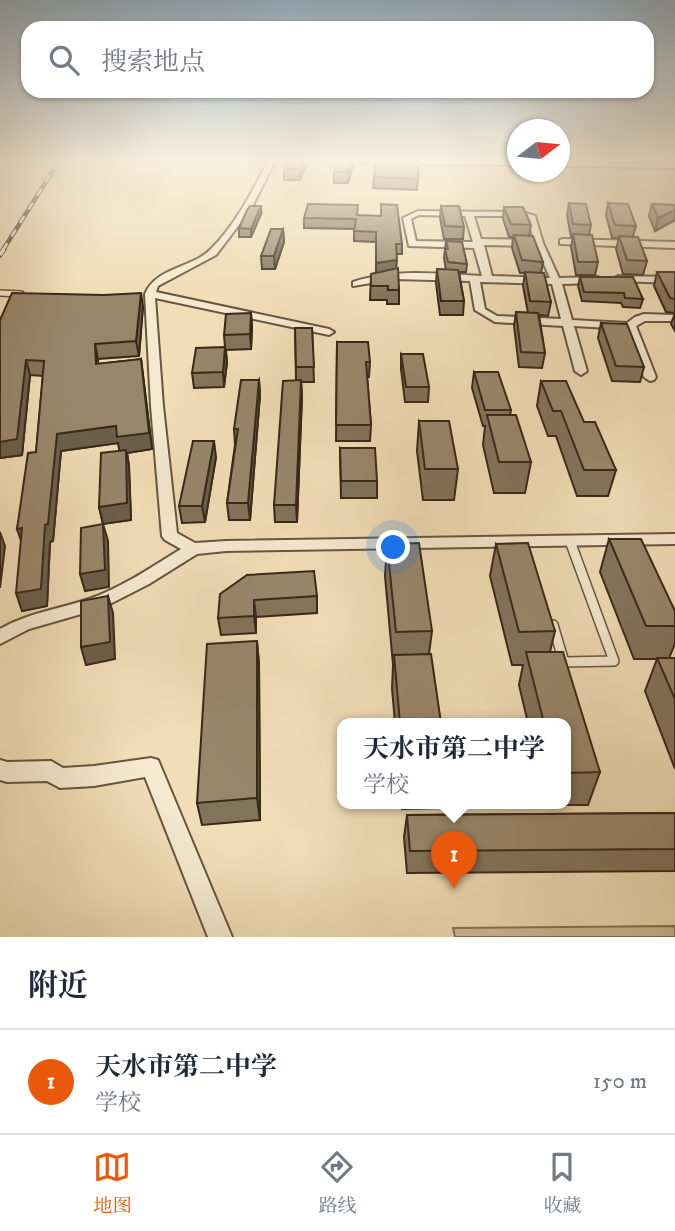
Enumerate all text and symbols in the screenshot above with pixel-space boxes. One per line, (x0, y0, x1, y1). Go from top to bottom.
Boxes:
search box (21, 21, 654, 98)
icon: search (45, 41, 83, 79)
text: 搜索地点 (101, 46, 205, 79)
north arrow (507, 119, 570, 182)
your location (376, 530, 410, 564)
popup (337, 718, 571, 809)
text: 天水市第二中学 (363, 733, 545, 766)
text: 学校 (363, 771, 409, 800)
pin: 1 (431, 831, 477, 889)
text: 附近 (28, 968, 88, 1005)
text: 天水市第二中学 (95, 1051, 277, 1084)
text: 1 (47, 1067, 55, 1096)
text: 150 m (593, 1067, 647, 1096)
text: 学校 (95, 1089, 141, 1118)
tab: 地图 (93, 1148, 132, 1218)
tab: 路线 (318, 1148, 357, 1218)
tab: 收藏 (543, 1148, 582, 1218)

